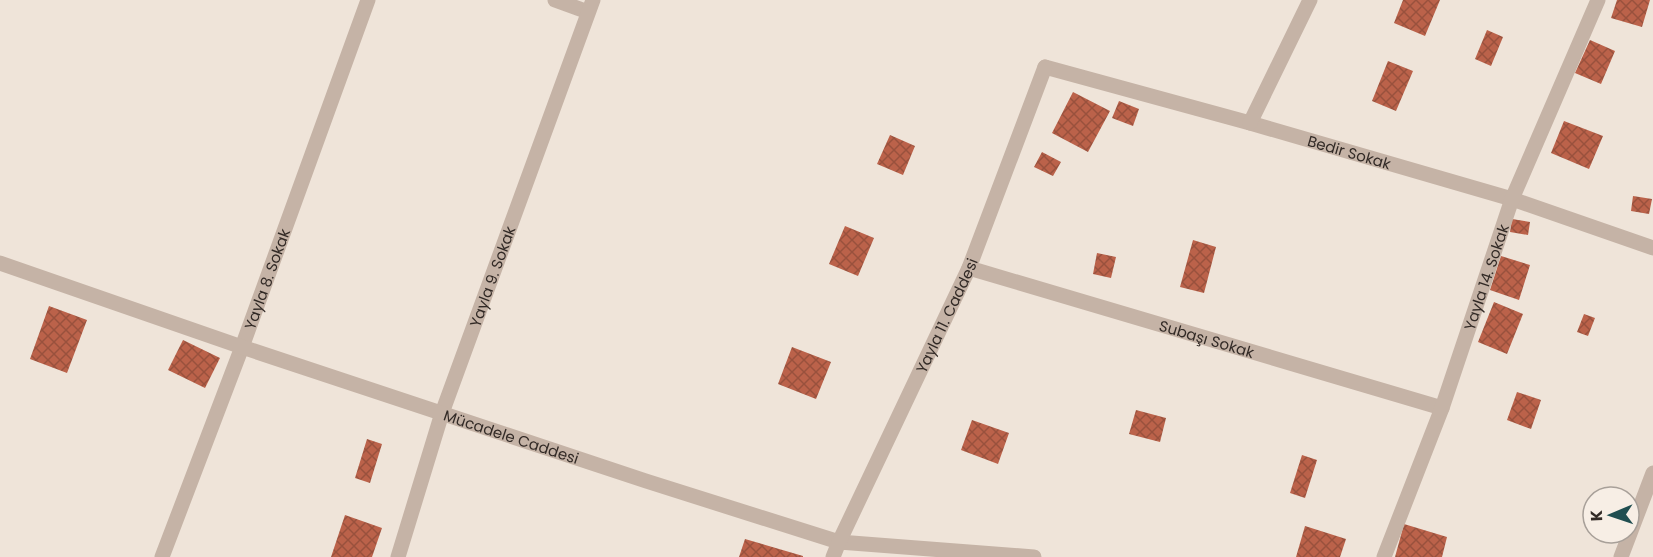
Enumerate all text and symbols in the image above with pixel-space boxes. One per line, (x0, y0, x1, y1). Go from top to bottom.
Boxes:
street label: Bedir Sokak (1305, 130, 1394, 174)
street label: Yayla 14. Sokak (1458, 221, 1513, 333)
street label: Yayla 9. Sokak (464, 223, 520, 330)
street label: Yayla 8. Sokak (239, 225, 295, 332)
street label: Yayla 11. Caddesi (910, 255, 982, 376)
street label: Subaşı Sokak (1157, 314, 1257, 362)
street label: Mücadele Caddesi (441, 404, 582, 469)
north arrow (1581, 485, 1641, 545)
text: K (1585, 510, 1608, 521)

